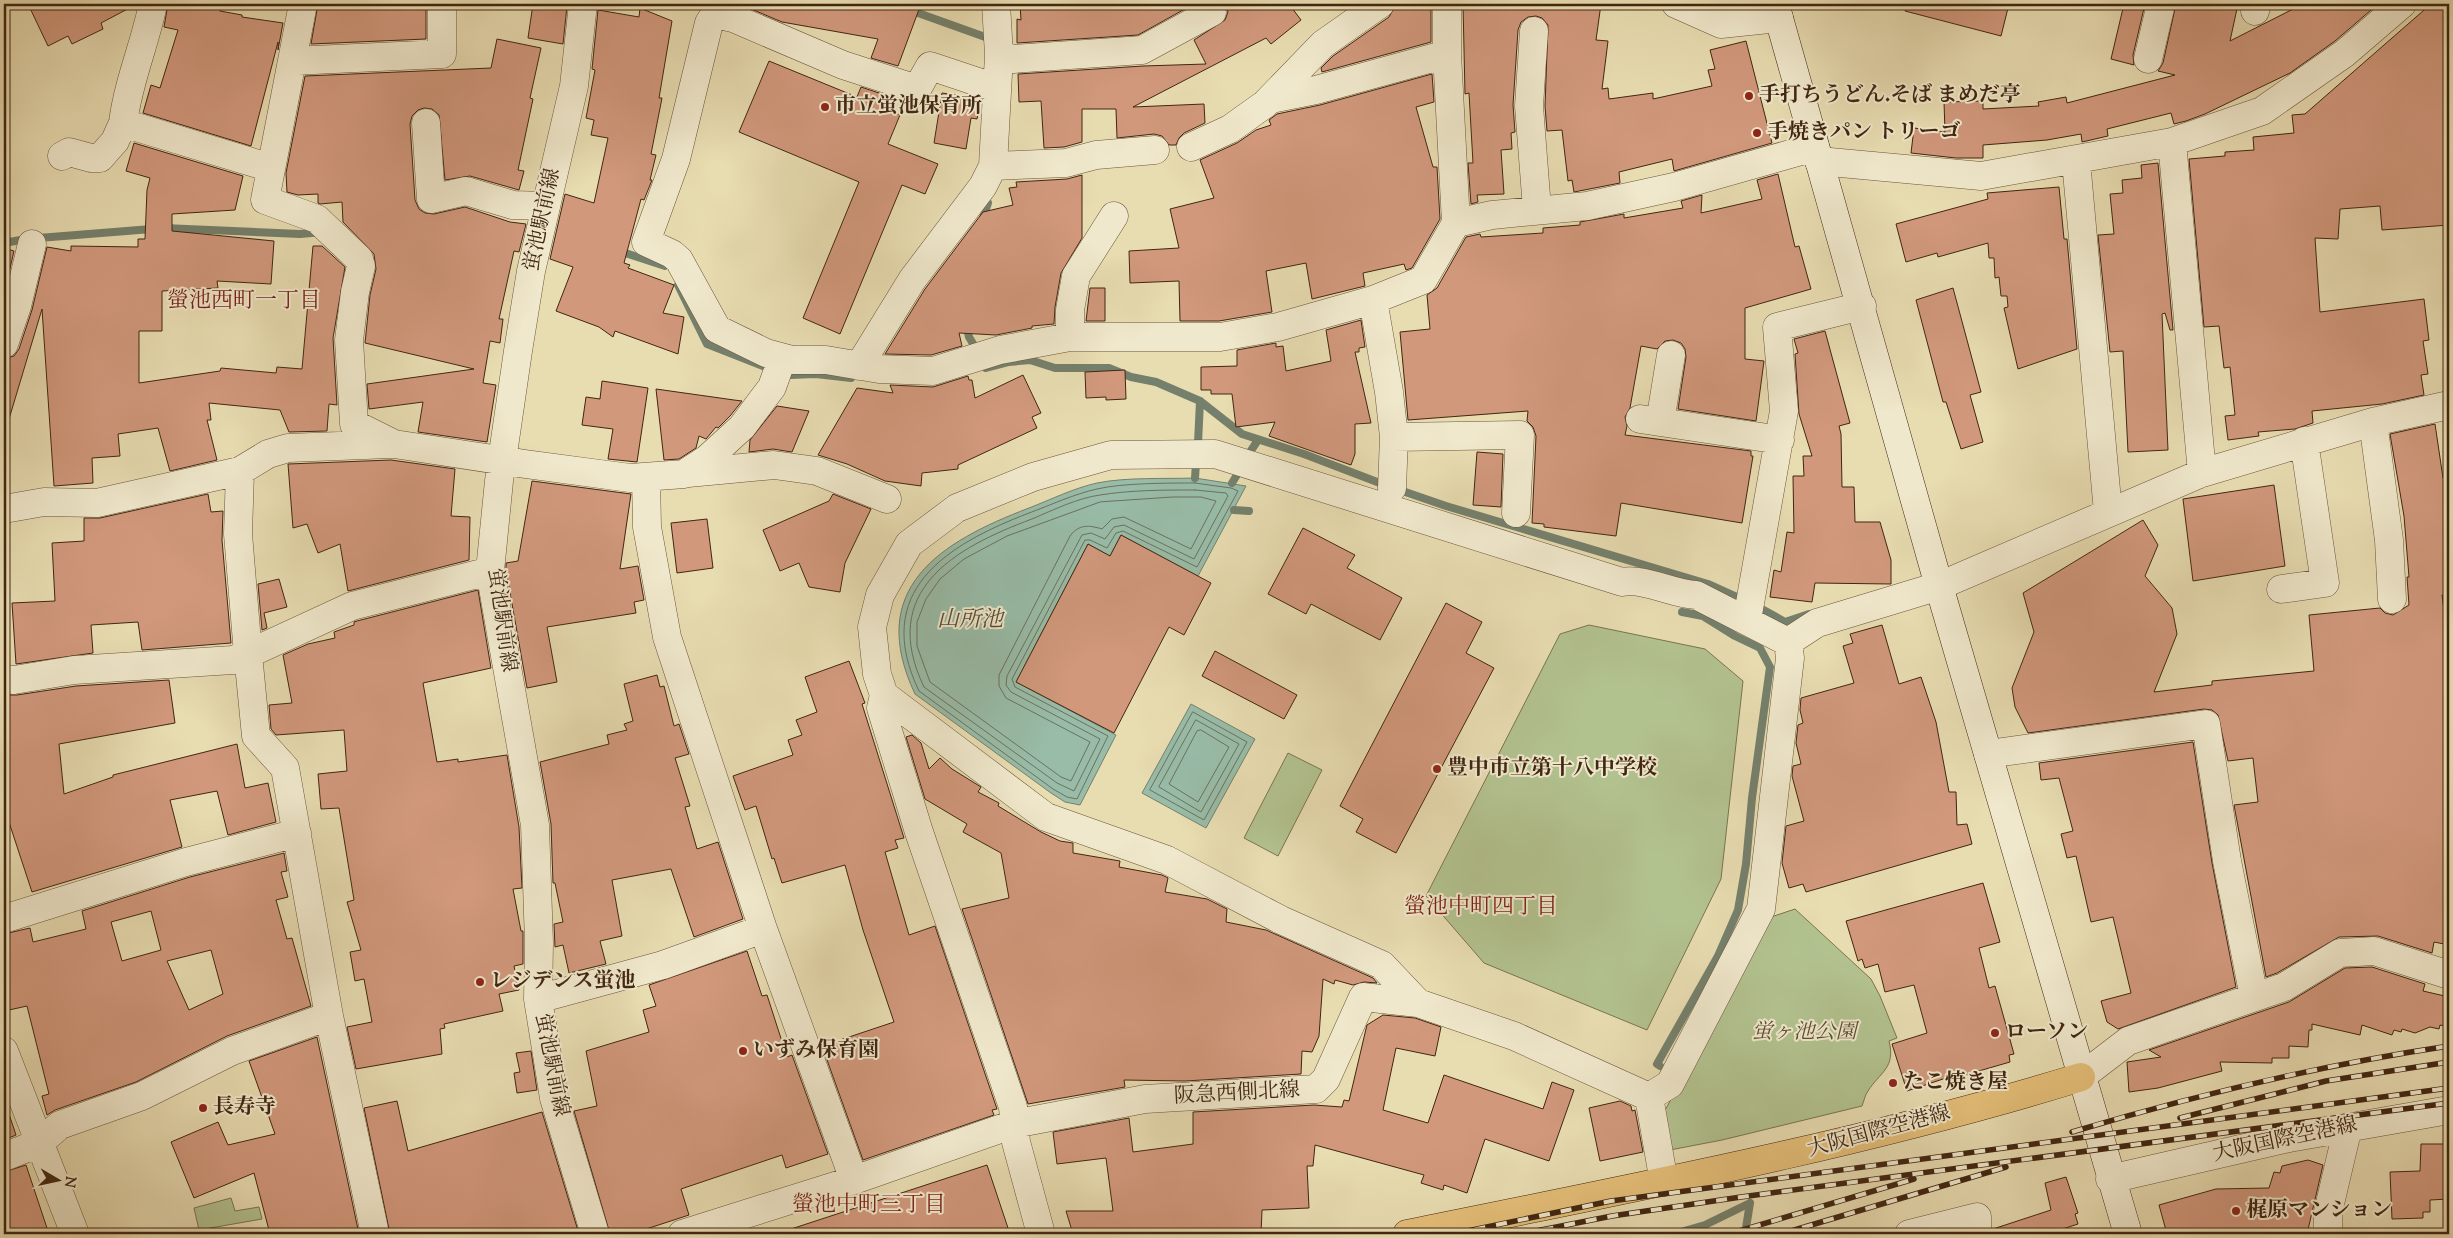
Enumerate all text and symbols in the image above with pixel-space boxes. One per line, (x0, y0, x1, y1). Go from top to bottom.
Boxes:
place label: 手打ちうどん.そば まめだ亭 (1759, 81, 2021, 111)
marker: 手打ちうどん.そば まめだ亭 (1743, 90, 1755, 102)
place label: 市立蛍池保育所 (835, 92, 982, 122)
marker: 市立蛍池保育所 (819, 101, 831, 113)
place label: 手焼きパン トリーゴ (1767, 118, 1960, 148)
marker: 手焼きパン トリーゴ (1751, 127, 1763, 139)
street label: 蛍池駅前線 (517, 166, 569, 274)
district label: 螢池西町一丁目 (167, 286, 321, 318)
street label: 蛍池駅前線 (479, 566, 523, 674)
water label: 山所池 (937, 605, 1006, 637)
place label: 豊中市立第十八中学校 (1447, 754, 1657, 784)
marker: 豊中市立第十八中学校 (1431, 763, 1443, 775)
district label: 螢池中町四丁目 (1404, 892, 1558, 924)
place label: レジデンス蛍池 (490, 967, 635, 997)
marker: レジデンス蛍池 (474, 976, 486, 988)
street label: 蛍池駅前線 (526, 1011, 576, 1119)
park label: 蛍ヶ池公園 (1752, 1018, 1859, 1048)
place label: ローソン (2005, 1018, 2088, 1048)
marker: ローソン (1989, 1027, 2001, 1039)
place label: いずみ保育園 (753, 1036, 879, 1066)
marker: いずみ保育園 (737, 1045, 749, 1057)
place label: たこ焼き屋 (1903, 1068, 2008, 1098)
street label: 阪急西側北線 (1173, 1076, 1301, 1112)
marker: たこ焼き屋 (1887, 1077, 1899, 1089)
place label: 長寿寺 (213, 1093, 276, 1123)
street label: 大阪国際空港線 (1804, 1098, 1954, 1166)
marker: 長寿寺 (197, 1102, 209, 1114)
street label: 大阪国際空港線 (2210, 1110, 2360, 1170)
north arrow (32, 1156, 82, 1206)
text: N (58, 1175, 80, 1189)
district label: 螢池中町三丁目 (792, 1190, 946, 1222)
place label: 梶原マンション (2246, 1196, 2392, 1226)
marker: 梶原マンション (2230, 1205, 2242, 1217)

